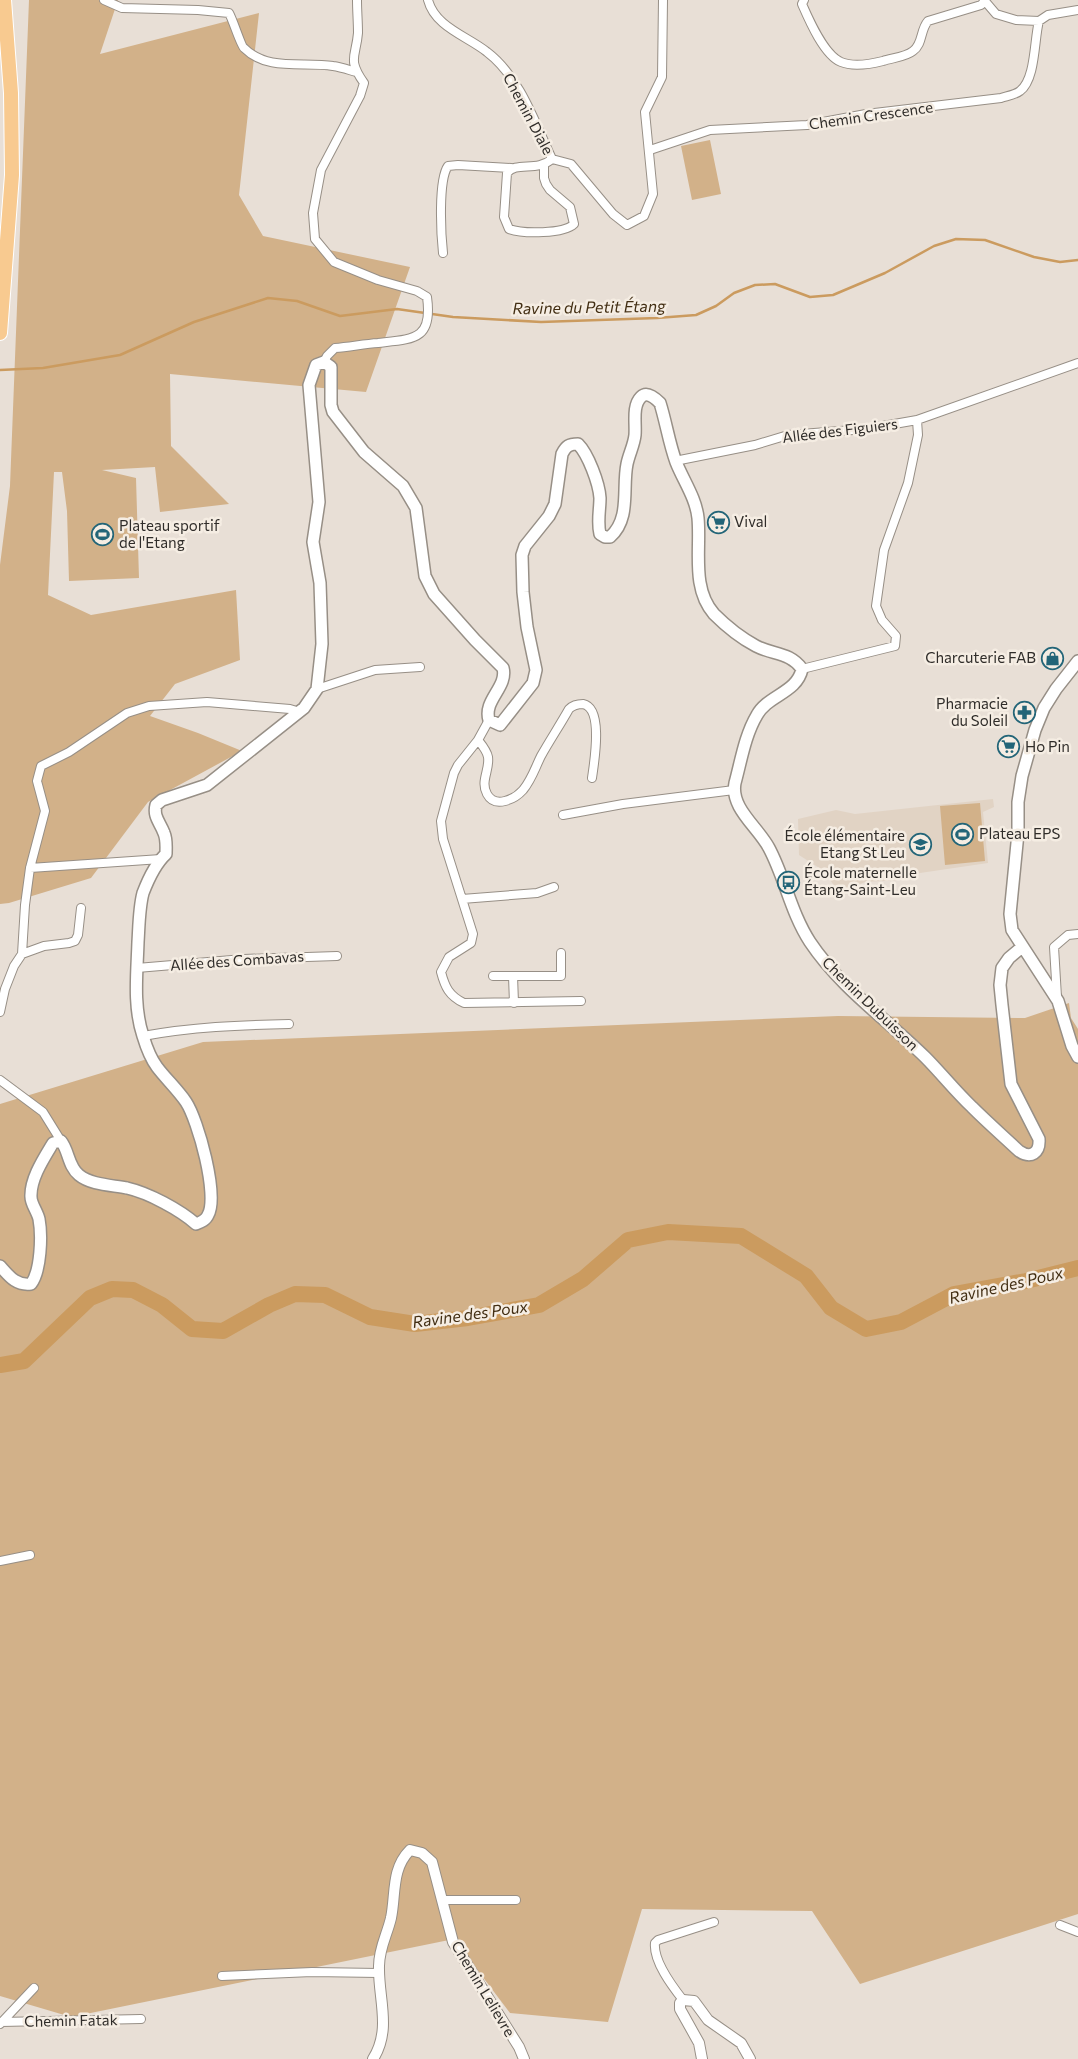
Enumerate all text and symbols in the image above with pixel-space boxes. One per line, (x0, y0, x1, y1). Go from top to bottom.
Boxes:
street label: Chemin Diale (500, 70, 558, 157)
street label: Chemin Crescence (808, 97, 934, 133)
water label: Ravine du Petit Étang (512, 296, 667, 317)
street label: Allée des Figuiers (781, 414, 899, 446)
supermarket icon: Vival (706, 510, 730, 534)
place label: Vival (734, 512, 767, 530)
place label: Plateau sportif de l'Etang (119, 516, 220, 551)
sports icon: Plateau sportif de l'Etang (91, 523, 115, 547)
shop icon: Charcuterie FAB (1040, 646, 1064, 670)
place label: Charcuterie FAB (925, 648, 1036, 666)
place label: Pharmacie du Soleil (936, 694, 1008, 729)
pharmacy icon: Pharmacie du Soleil (1012, 701, 1036, 725)
supermarket icon: Ho Pin (997, 735, 1021, 759)
place label: Ho Pin (1025, 737, 1070, 755)
sports icon: Plateau EPS (951, 822, 975, 846)
place label: Plateau EPS (979, 824, 1060, 842)
place label: École élémentaire Etang St Leu (784, 825, 905, 861)
school or university icon: École élémentaire Etang St Leu (909, 833, 933, 857)
place label: École maternelle Étang-Saint-Leu (804, 862, 917, 898)
bus stop icon: École maternelle Étang-Saint-Leu (776, 870, 800, 894)
street label: Allée des Combavas (169, 946, 305, 974)
street label: Chemin Dubuisson (819, 953, 923, 1054)
water label: Ravine des Poux (947, 1262, 1065, 1307)
water label: Ravine des Poux (411, 1296, 529, 1331)
street label: Chemin Lelievre (448, 1937, 520, 2040)
street label: Chemin Fatak (24, 2010, 118, 2030)

